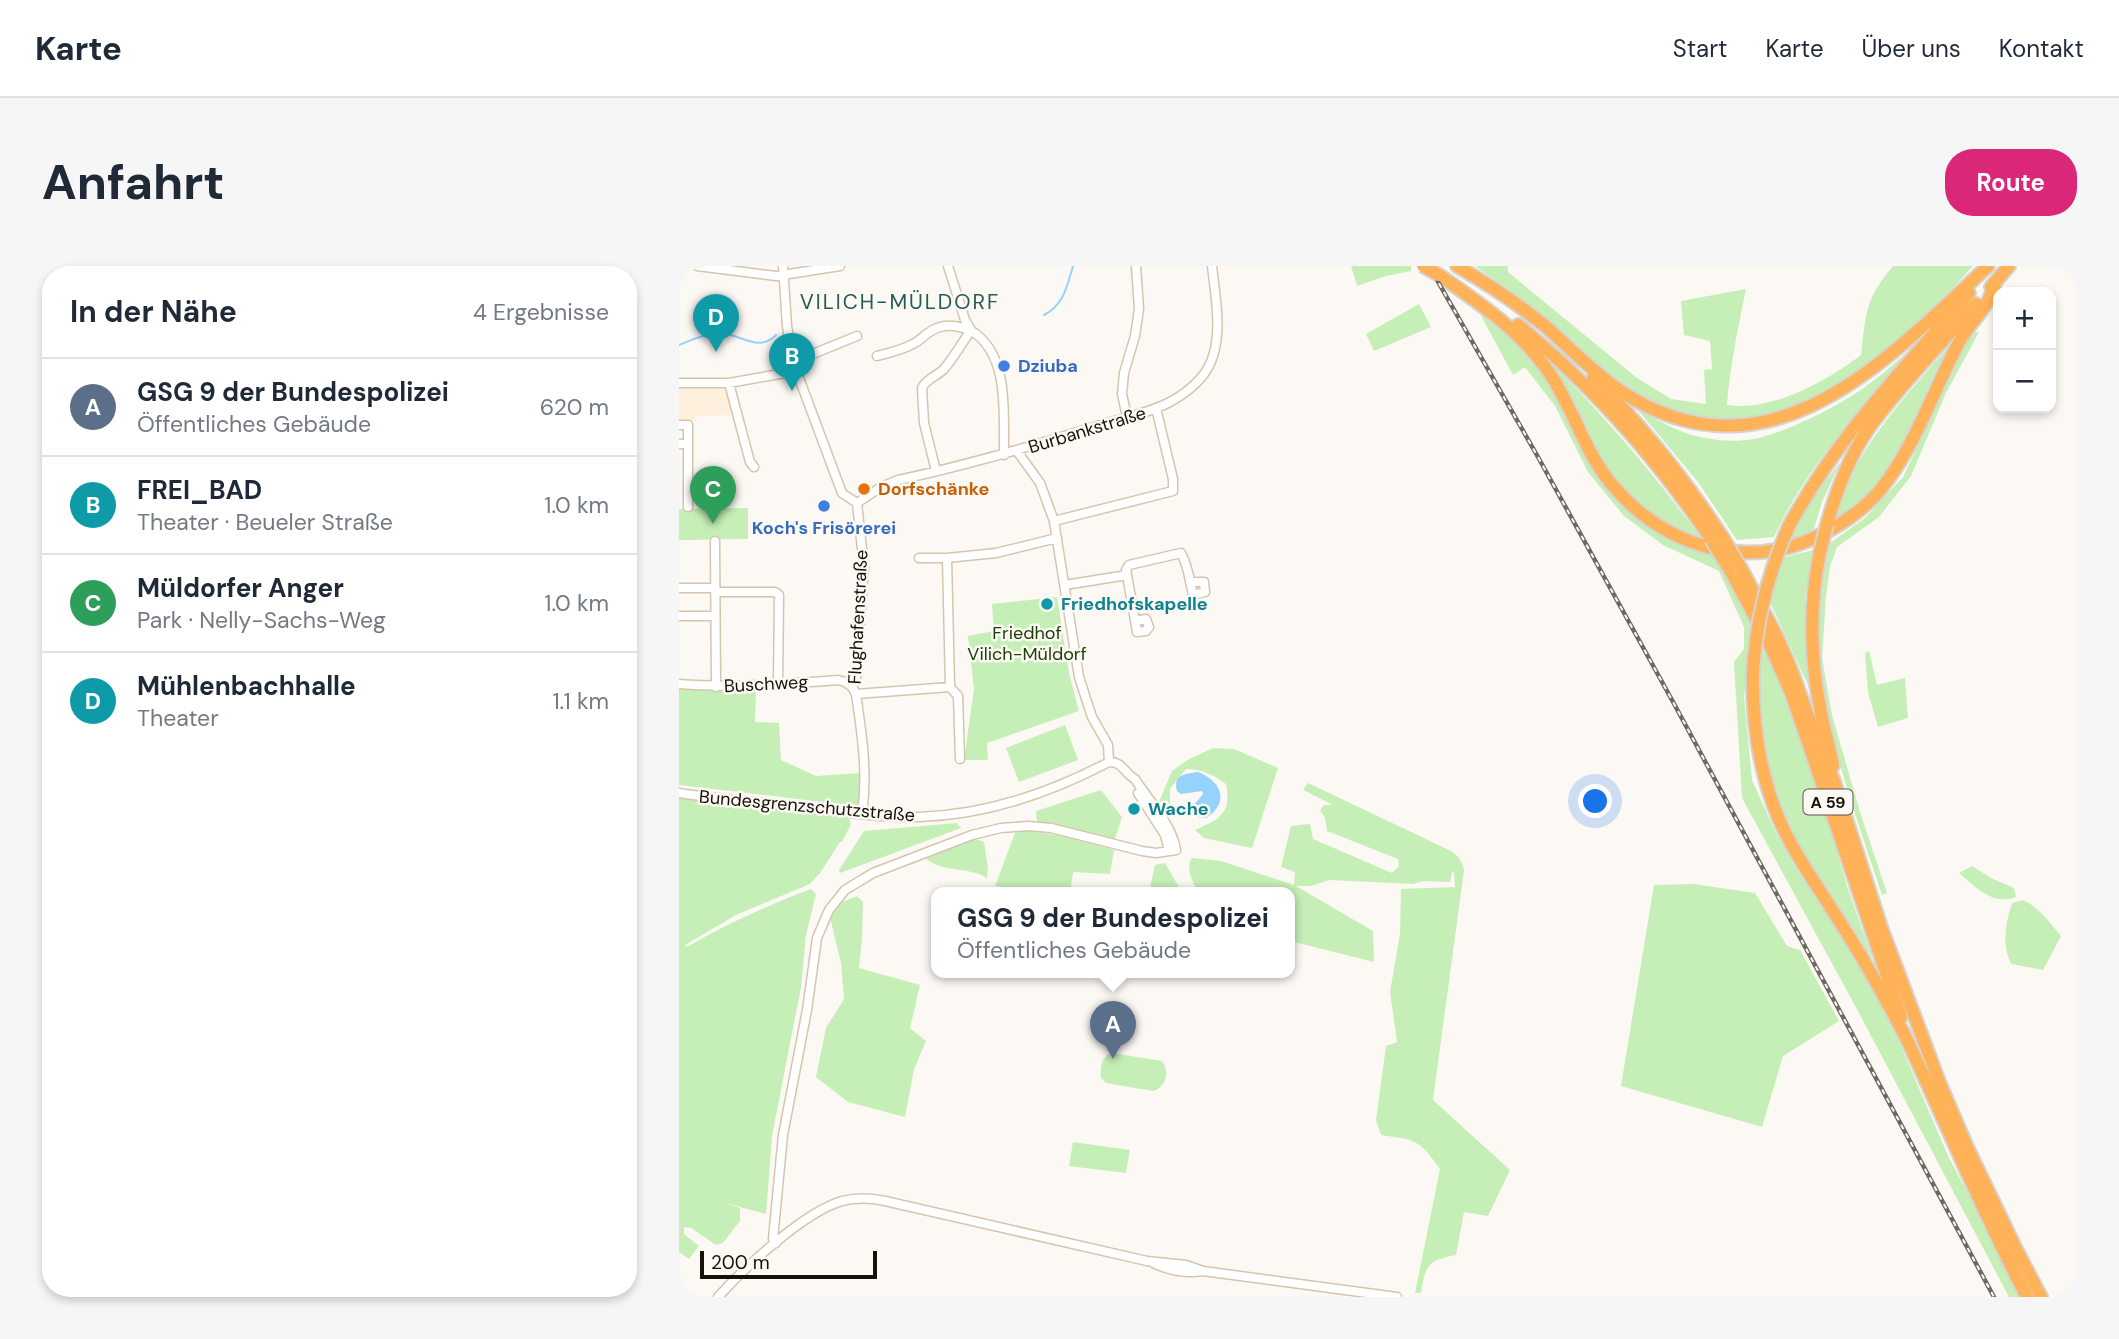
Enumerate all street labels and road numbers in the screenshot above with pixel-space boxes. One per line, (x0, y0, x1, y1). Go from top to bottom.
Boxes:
street label: Burbankstraße (1025, 401, 1149, 459)
street label: Flughafenstraße (842, 549, 874, 685)
street label: Buschweg (723, 670, 809, 698)
street label: Bundesgrenzschutzstraße (698, 785, 916, 827)
road number: A 59 (1803, 790, 1853, 814)

